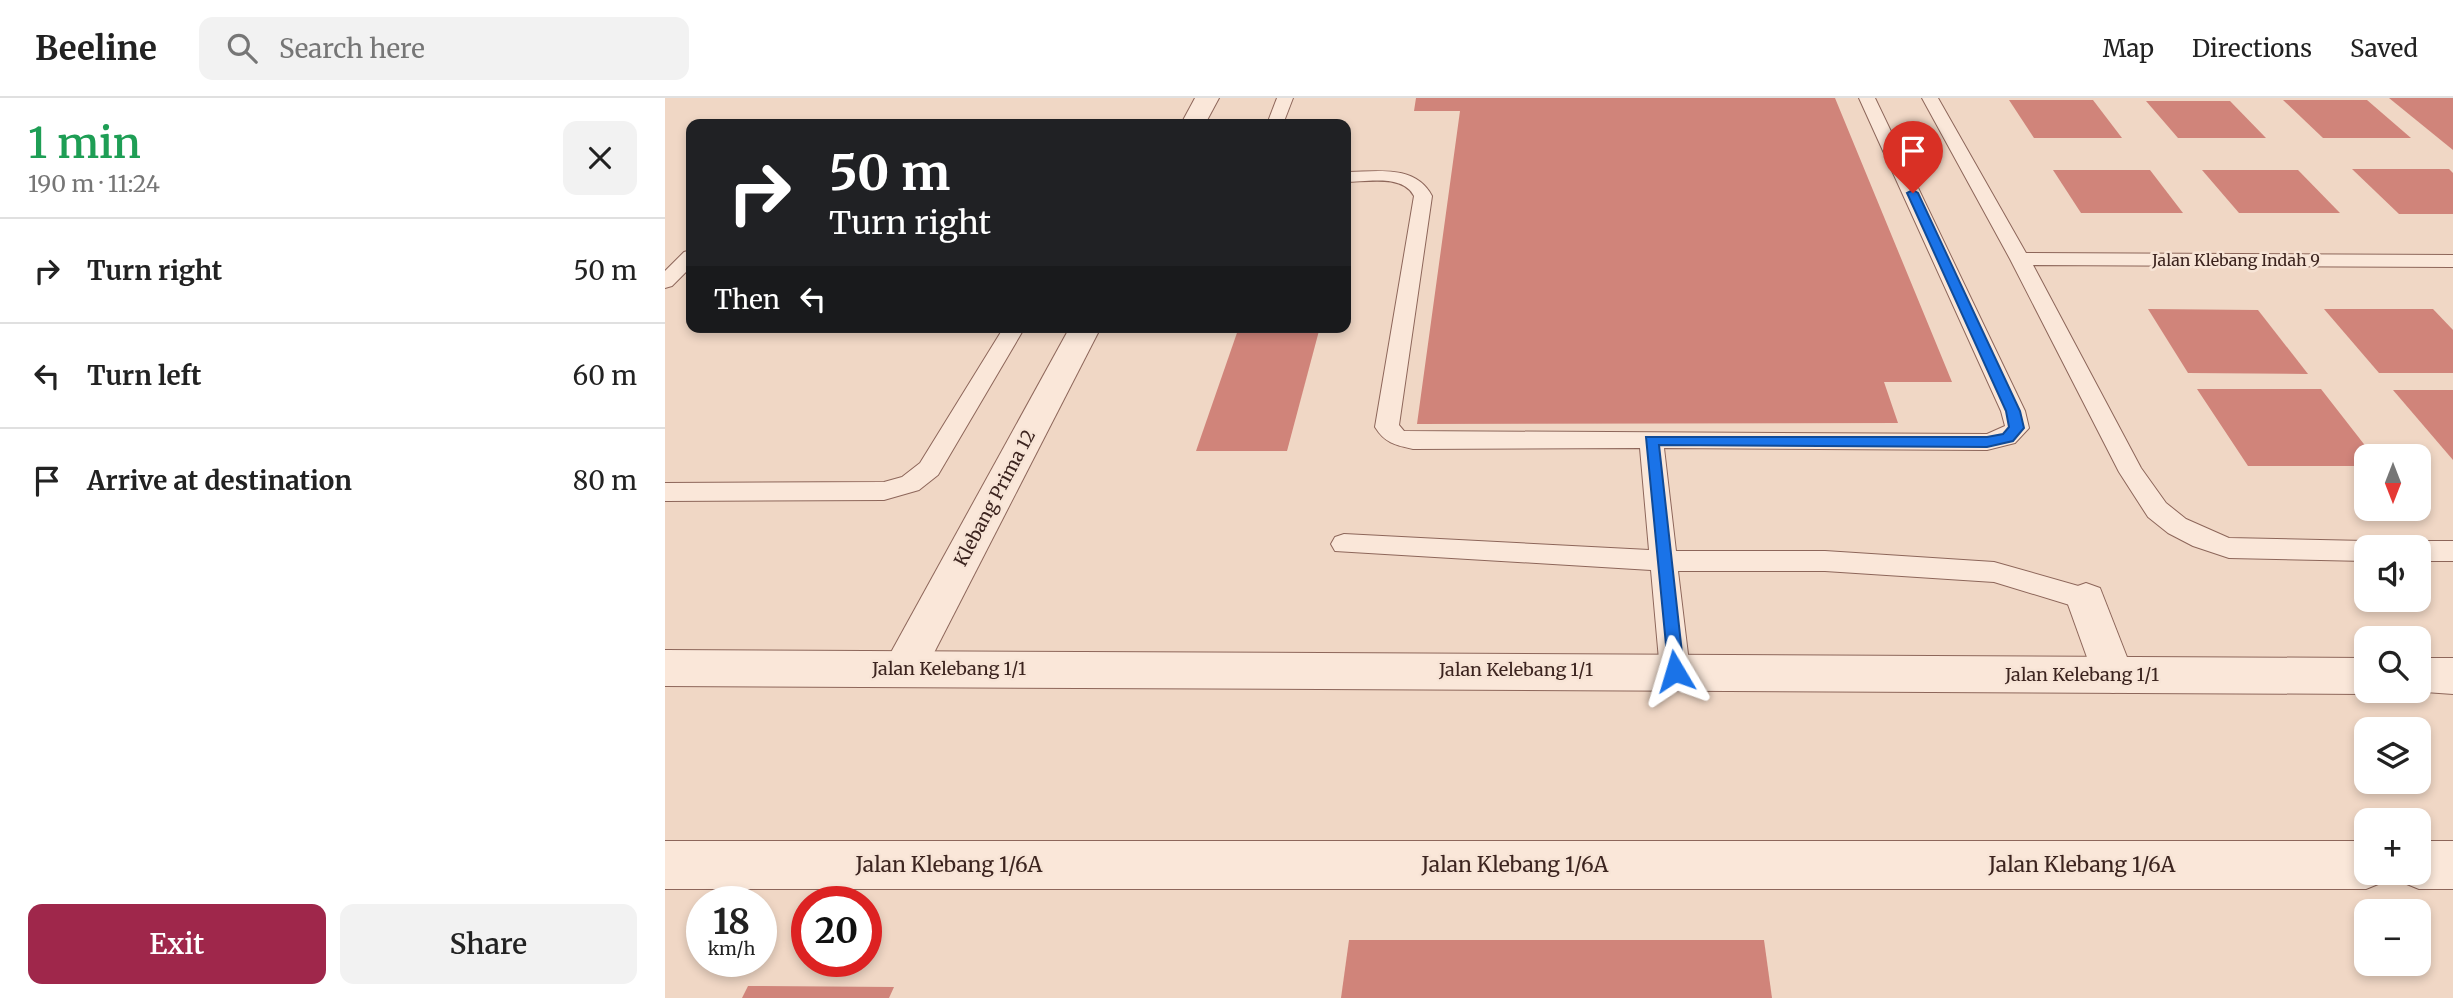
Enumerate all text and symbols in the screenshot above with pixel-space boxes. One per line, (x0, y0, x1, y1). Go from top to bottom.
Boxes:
search box (199, 17, 689, 80)
text: Beeline (35, 28, 157, 69)
icon: search (223, 29, 261, 67)
text: Search here (279, 32, 425, 65)
text: Map (2103, 33, 2154, 64)
text: Directions (2192, 33, 2312, 64)
text: Saved (2350, 33, 2418, 64)
text: 1 min (28, 117, 141, 169)
button: close (563, 121, 637, 195)
pin (1883, 121, 1943, 193)
icon: arrive (1894, 132, 1932, 170)
text: 50 m (829, 142, 950, 203)
icon: right (714, 147, 805, 238)
text: 190 m · 11:24 (28, 169, 160, 198)
text: Turn right (829, 203, 991, 243)
street label: Jalan Klebang Indah 9 (2151, 250, 2320, 270)
icon: right (28, 252, 66, 290)
text: Turn right (87, 254, 222, 287)
text: 50 m (573, 254, 637, 287)
icon: left (794, 280, 832, 318)
text: Then (714, 283, 780, 316)
icon: left (28, 357, 66, 395)
text: Turn left (87, 359, 201, 392)
text: 60 m (573, 359, 637, 392)
street label: Klebang Prima 12 (949, 425, 1040, 570)
north arrow (2354, 444, 2431, 522)
map controls (2354, 444, 2431, 976)
icon: arrive (28, 462, 66, 500)
text: Arrive at destination (87, 464, 352, 497)
text: 80 m (573, 464, 637, 497)
button: sound (2354, 535, 2431, 612)
button: search (2354, 626, 2431, 703)
position arrow (1638, 634, 1712, 708)
street label: Jalan Kelebang 1/1 (871, 657, 1026, 680)
street label: Jalan Kelebang 1/1 (1438, 658, 1593, 681)
street label: Jalan Kelebang 1/1 (2004, 663, 2159, 686)
button: layers (2354, 717, 2431, 794)
button: + (2354, 808, 2431, 885)
street label: Jalan Klebang 1/6A (855, 851, 1043, 878)
street label: Jalan Klebang 1/6A (1421, 851, 1609, 878)
street label: Jalan Klebang 1/6A (1988, 851, 2176, 878)
speed limit sign: 20 (791, 886, 882, 977)
button: − (2354, 899, 2431, 976)
text: 18 (713, 900, 750, 944)
button: Exit (28, 904, 326, 984)
button: Share (340, 904, 637, 984)
text: km/h (708, 937, 755, 960)

